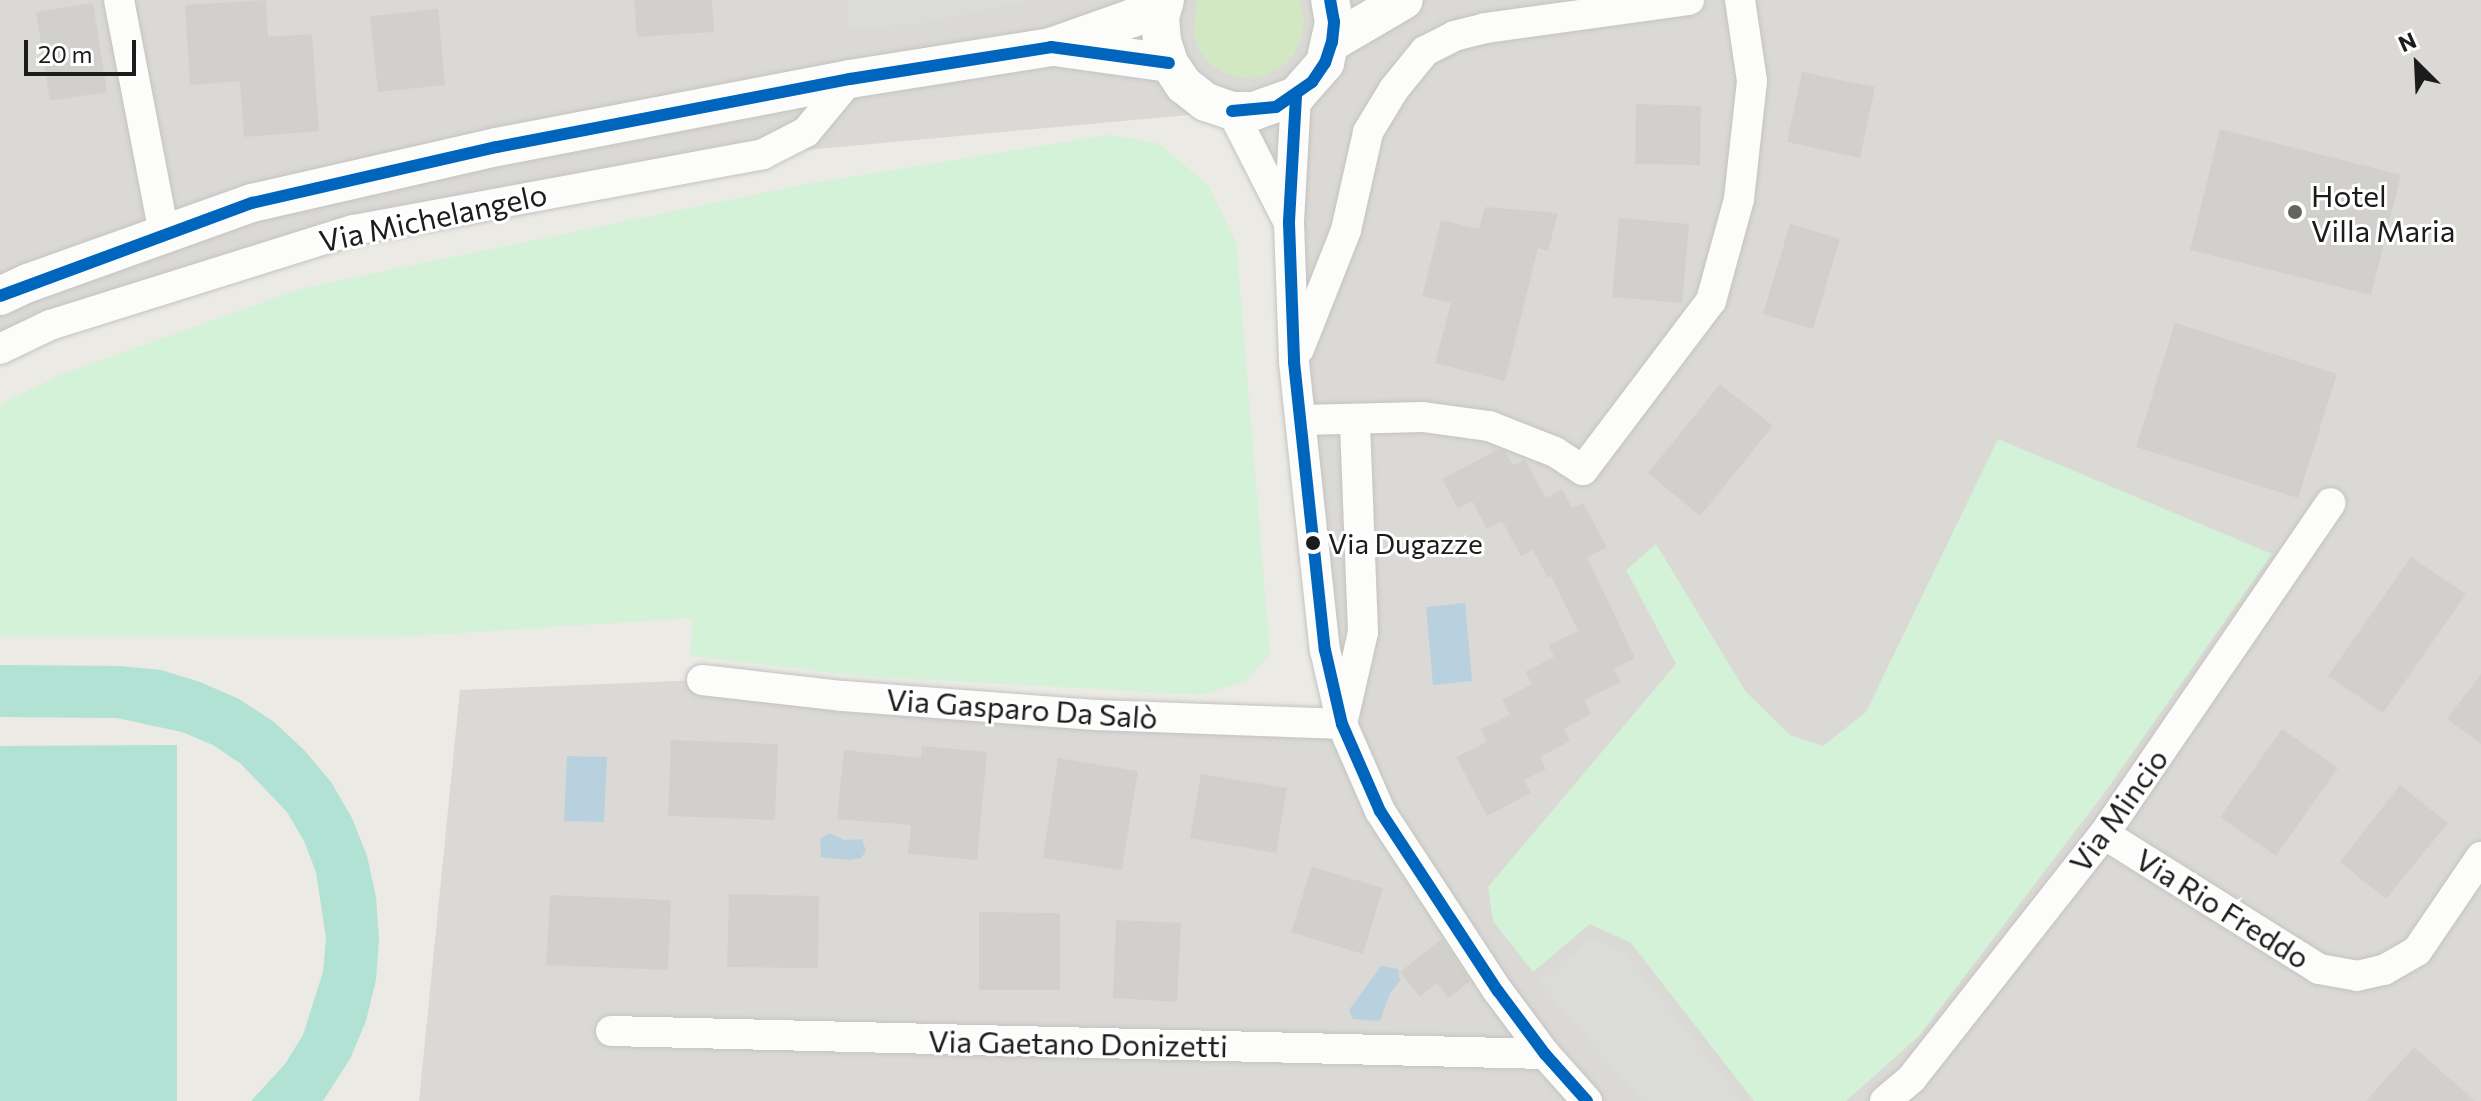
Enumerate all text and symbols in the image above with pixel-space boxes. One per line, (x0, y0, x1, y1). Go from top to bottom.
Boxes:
scale bar (28, 24, 140, 74)
north arrow (2377, 24, 2457, 104)
text: N (2394, 26, 2420, 57)
text: 20 m (38, 39, 92, 68)
street label: Via Michelangelo (316, 175, 550, 259)
place label: Hotel Villa Maria (2311, 177, 2455, 248)
marker: Hotel Villa Maria (2286, 203, 2304, 221)
place label: Via Dugazze (1328, 526, 1483, 560)
marker: Via Dugazze (1305, 535, 1321, 551)
street label: Via Gasparo Da Salò (885, 681, 1159, 735)
street label: Via Mincio (2061, 741, 2175, 879)
street label: Via Rio Freddo (2130, 840, 2316, 976)
street label: Via Gaetano Donizetti (928, 1022, 1228, 1064)

